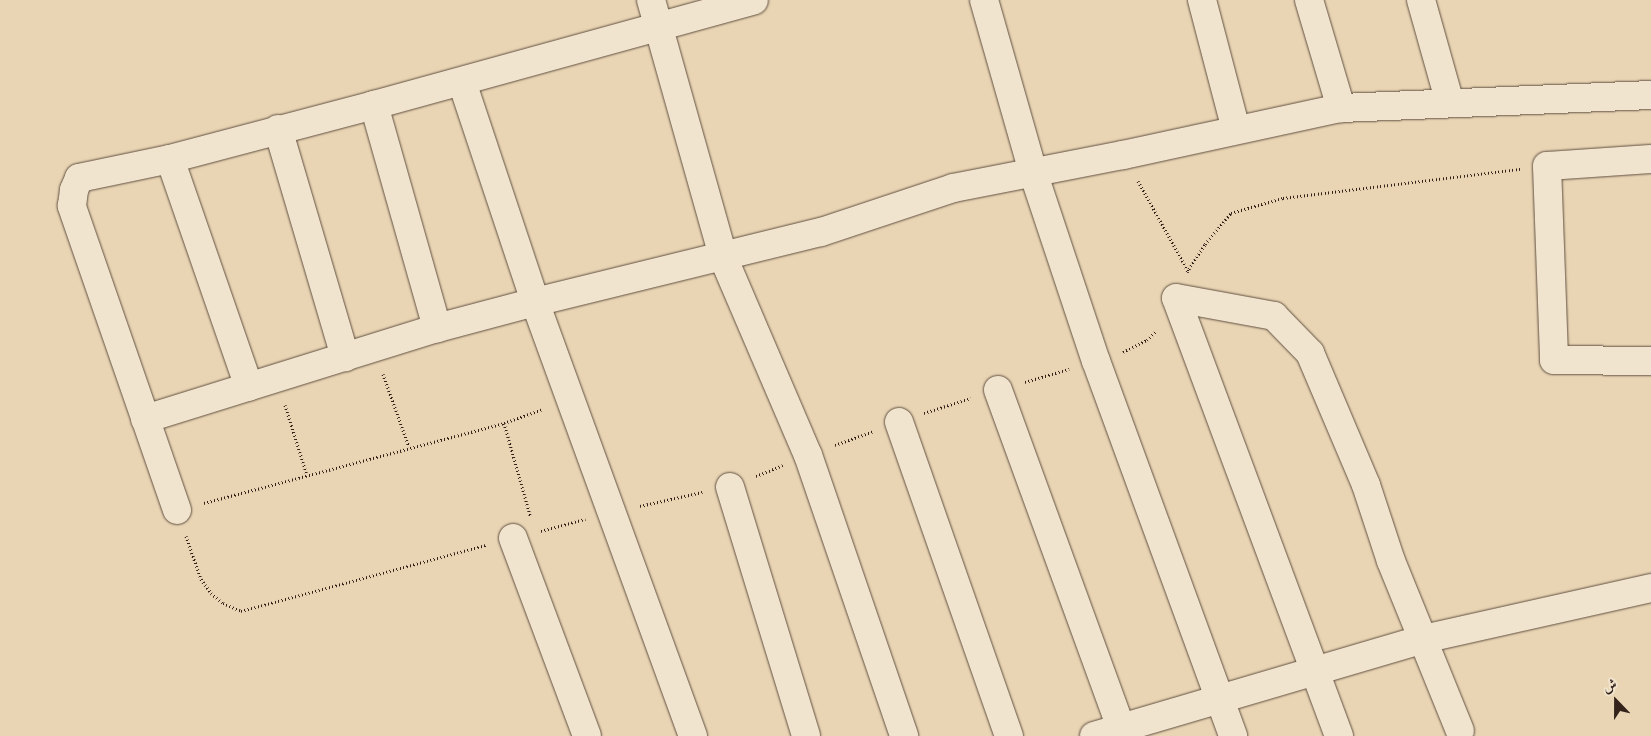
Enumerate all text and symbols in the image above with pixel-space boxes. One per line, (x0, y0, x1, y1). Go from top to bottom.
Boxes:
text: ش (1600, 675, 1621, 699)
north arrow (1591, 676, 1641, 726)

